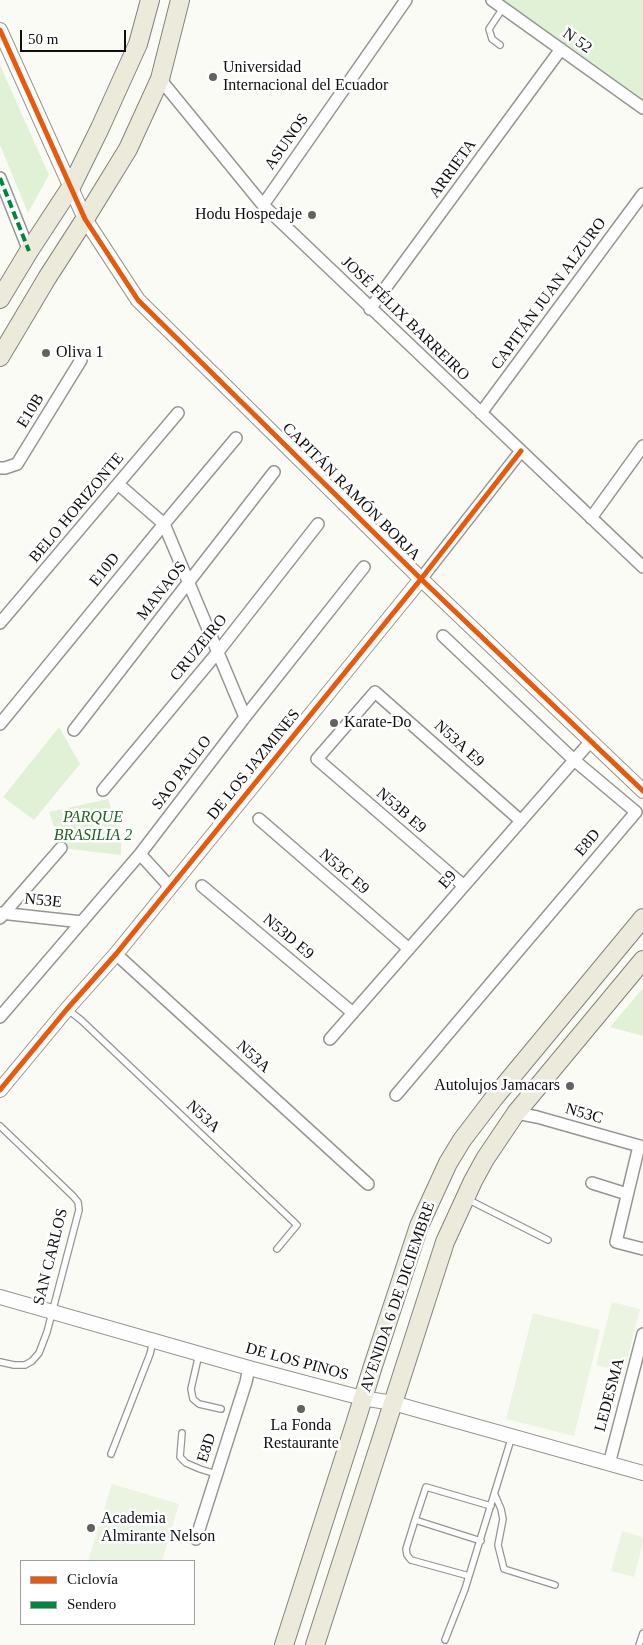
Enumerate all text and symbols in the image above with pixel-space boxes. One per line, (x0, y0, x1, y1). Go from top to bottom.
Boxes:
scale bar (22, 20, 129, 52)
street label: N 52 (559, 24, 595, 58)
text: 50 m (28, 31, 58, 47)
place label: Universidad Internacional del Ecuador (223, 58, 388, 96)
marker: Universidad Internacional del Ecuador (207, 71, 219, 83)
street label: ASUNOS (261, 110, 313, 174)
street label: ARRIETA (425, 136, 481, 202)
place label: Hodu Hospedaje (195, 205, 302, 225)
marker: Hodu Hospedaje (306, 209, 318, 221)
street label: CAPITÁN JUAN ALZURO (487, 214, 611, 374)
street label: JOSÉ FÉLIX BARREIRO (337, 253, 473, 385)
place label: Oliva 1 (56, 343, 104, 363)
marker: Oliva 1 (40, 347, 52, 359)
street label: E10B (13, 390, 49, 432)
street label: CAPITÁN RAMÓN BORJA (278, 419, 424, 565)
street label: BELO HORIZONTE (26, 449, 128, 567)
street label: E10D (86, 549, 124, 591)
street label: MANAOS (133, 558, 191, 624)
street label: CRUZEIRO (166, 611, 232, 685)
street label: DE LOS JAZMINES (203, 706, 305, 824)
place label: Karate-Do (344, 713, 412, 733)
street label: N53A E9 (430, 716, 488, 772)
marker: Karate-Do (328, 717, 340, 729)
street label: SAO PAULO (148, 732, 216, 814)
street label: N53B E9 (372, 784, 430, 838)
park label: PARQUE BRASILIA 2 (54, 808, 132, 846)
street label: E8D (571, 826, 605, 860)
street label: N53C E9 (315, 845, 373, 899)
street label: E9 (435, 867, 461, 893)
street label: N53E (23, 890, 63, 912)
street label: N53D E9 (259, 910, 317, 964)
street label: N53A (232, 1037, 274, 1077)
place label: Autolujos Jamacars (434, 1076, 560, 1096)
marker: Autolujos Jamacars (564, 1080, 576, 1092)
street label: N53A (182, 1097, 224, 1137)
street label: N53C (563, 1100, 605, 1128)
street label: AVENIDA 6 DE DICIEMBRE (356, 1199, 440, 1395)
street label: SAN CARLOS (30, 1207, 72, 1307)
street label: DE LOS PINOS (243, 1339, 351, 1385)
street label: LEDESMA (591, 1356, 629, 1434)
marker: La Fonda Restaurante (295, 1403, 307, 1415)
place label: La Fonda Restaurante (263, 1416, 339, 1454)
street label: E8D (193, 1431, 221, 1465)
place label: Academia Almirante Nelson (101, 1509, 215, 1547)
marker: Academia Almirante Nelson (85, 1522, 97, 1534)
legend (20, 1560, 195, 1625)
text: Ciclovía (67, 1571, 118, 1587)
text: Sendero (67, 1596, 116, 1612)

